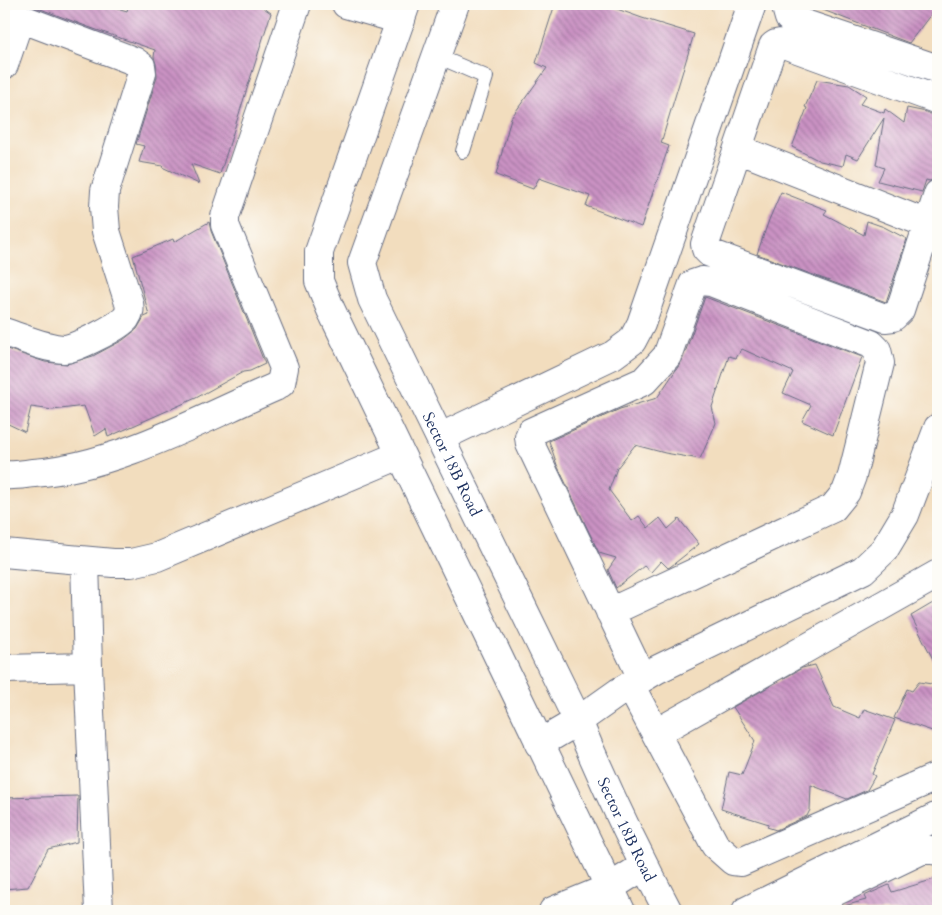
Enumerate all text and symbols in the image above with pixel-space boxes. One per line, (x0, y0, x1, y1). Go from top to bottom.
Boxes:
street label: Sector 18B Road (417, 409, 487, 520)
street label: Sector 18B Road (592, 774, 661, 886)

